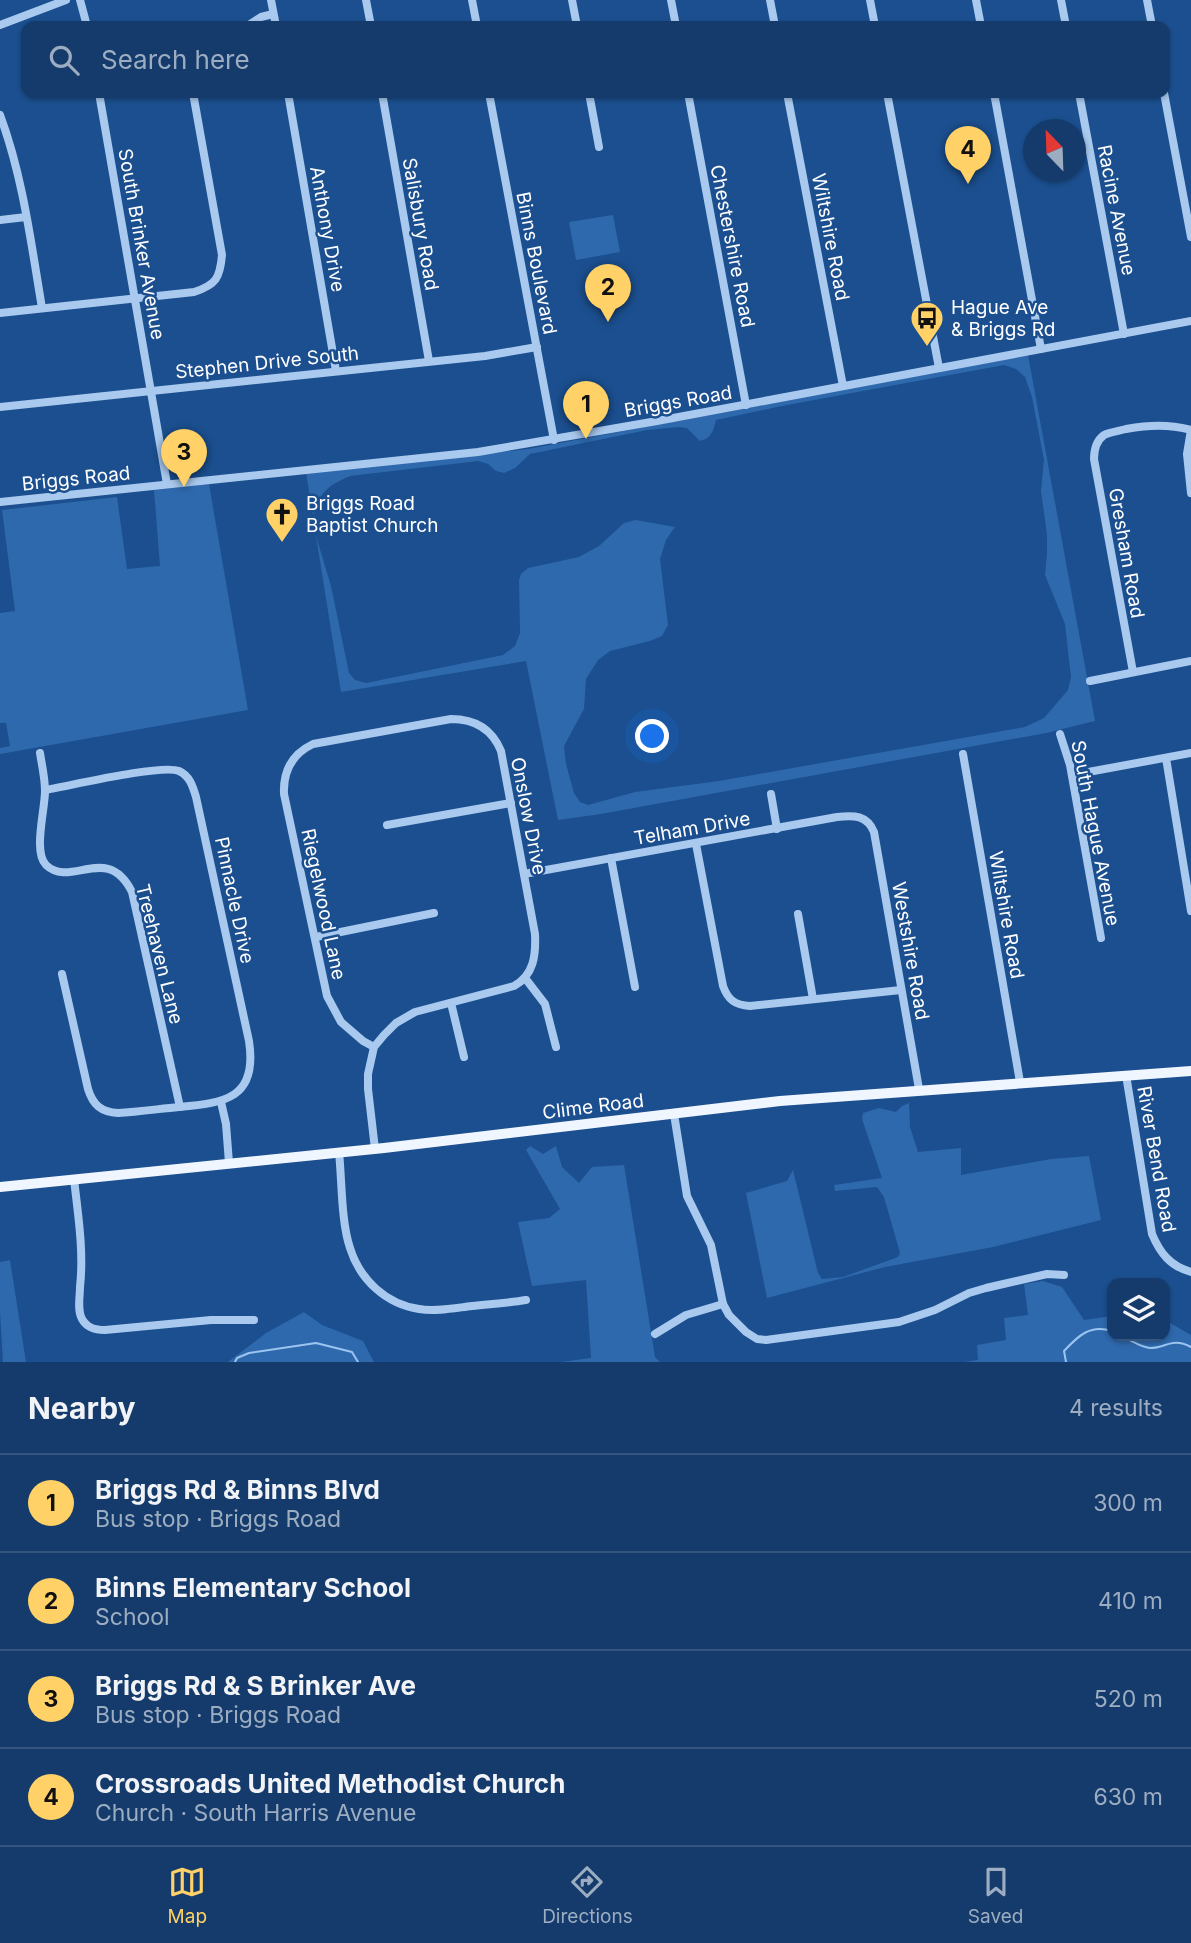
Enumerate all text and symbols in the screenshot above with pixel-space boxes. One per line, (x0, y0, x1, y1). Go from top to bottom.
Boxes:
search box (21, 21, 1170, 98)
icon: search (45, 41, 83, 79)
text: Search here (101, 44, 250, 75)
north arrow (1023, 119, 1086, 182)
pin: 4 (945, 126, 991, 184)
street label: Racine Avenue (1093, 143, 1140, 277)
street label: South Brinker Avenue (113, 147, 170, 341)
street label: Salisbury Road (398, 156, 443, 292)
street label: Chestershire Road (705, 163, 760, 329)
street label: Anthony Drive (305, 164, 350, 294)
street label: Wiltshire Road (807, 171, 854, 303)
street label: Binns Boulevard (511, 190, 562, 336)
pin: 2 (585, 264, 631, 322)
place label: Hague Ave & Briggs Rd (951, 296, 1055, 341)
bus stop icon: Hague Ave & Briggs Rd (908, 299, 946, 348)
street label: Stephen Drive South (174, 341, 360, 384)
pin: 1 (563, 381, 609, 439)
street label: Briggs Road (622, 381, 734, 422)
pin: 3 (161, 429, 207, 487)
street label: Briggs Road (21, 461, 131, 496)
street label: Gresham Road (1104, 486, 1149, 620)
place label: Briggs Road Baptist Church (306, 492, 438, 537)
church icon: Briggs Road Baptist Church (263, 495, 301, 544)
your location (635, 719, 669, 753)
street label: South Hague Avenue (1066, 738, 1125, 928)
street label: Onslow Drive (506, 755, 551, 877)
street label: Telham Drive (632, 807, 752, 850)
street label: Riegelwood Lane (296, 826, 351, 982)
street label: Pinnacle Drive (210, 835, 259, 966)
street label: Wiltshire Road (984, 849, 1029, 981)
street label: Westshire Road (887, 880, 934, 1022)
street label: Treehaven Lane (131, 882, 188, 1027)
street label: River Bend Road (1132, 1084, 1181, 1234)
street label: Clime Road (541, 1089, 645, 1124)
map controls (1107, 1278, 1170, 1341)
button: layers (1107, 1278, 1170, 1341)
text: Nearby (28, 1390, 136, 1426)
text: 4 results (1069, 1394, 1163, 1422)
text: Briggs Rd & Binns Blvd (95, 1474, 380, 1505)
text: 1 (46, 1489, 56, 1517)
text: 300 m (1093, 1489, 1163, 1517)
text: Bus stop · Briggs Road (95, 1505, 341, 1533)
text: Binns Elementary School (95, 1572, 411, 1603)
text: 2 (44, 1587, 58, 1615)
text: 410 m (1098, 1587, 1163, 1615)
text: School (95, 1603, 170, 1631)
text: Briggs Rd & S Brinker Ave (95, 1670, 416, 1701)
text: 3 (44, 1685, 58, 1713)
text: 520 m (1094, 1685, 1163, 1713)
text: Bus stop · Briggs Road (95, 1701, 341, 1729)
text: Crossroads United Methodist Church (95, 1768, 565, 1799)
text: 4 (43, 1783, 59, 1811)
text: 630 m (1093, 1783, 1163, 1811)
text: Church · South Harris Avenue (95, 1799, 416, 1827)
tab: Map (168, 1863, 207, 1928)
tab: Directions (542, 1863, 633, 1928)
tab: Saved (968, 1863, 1023, 1928)

